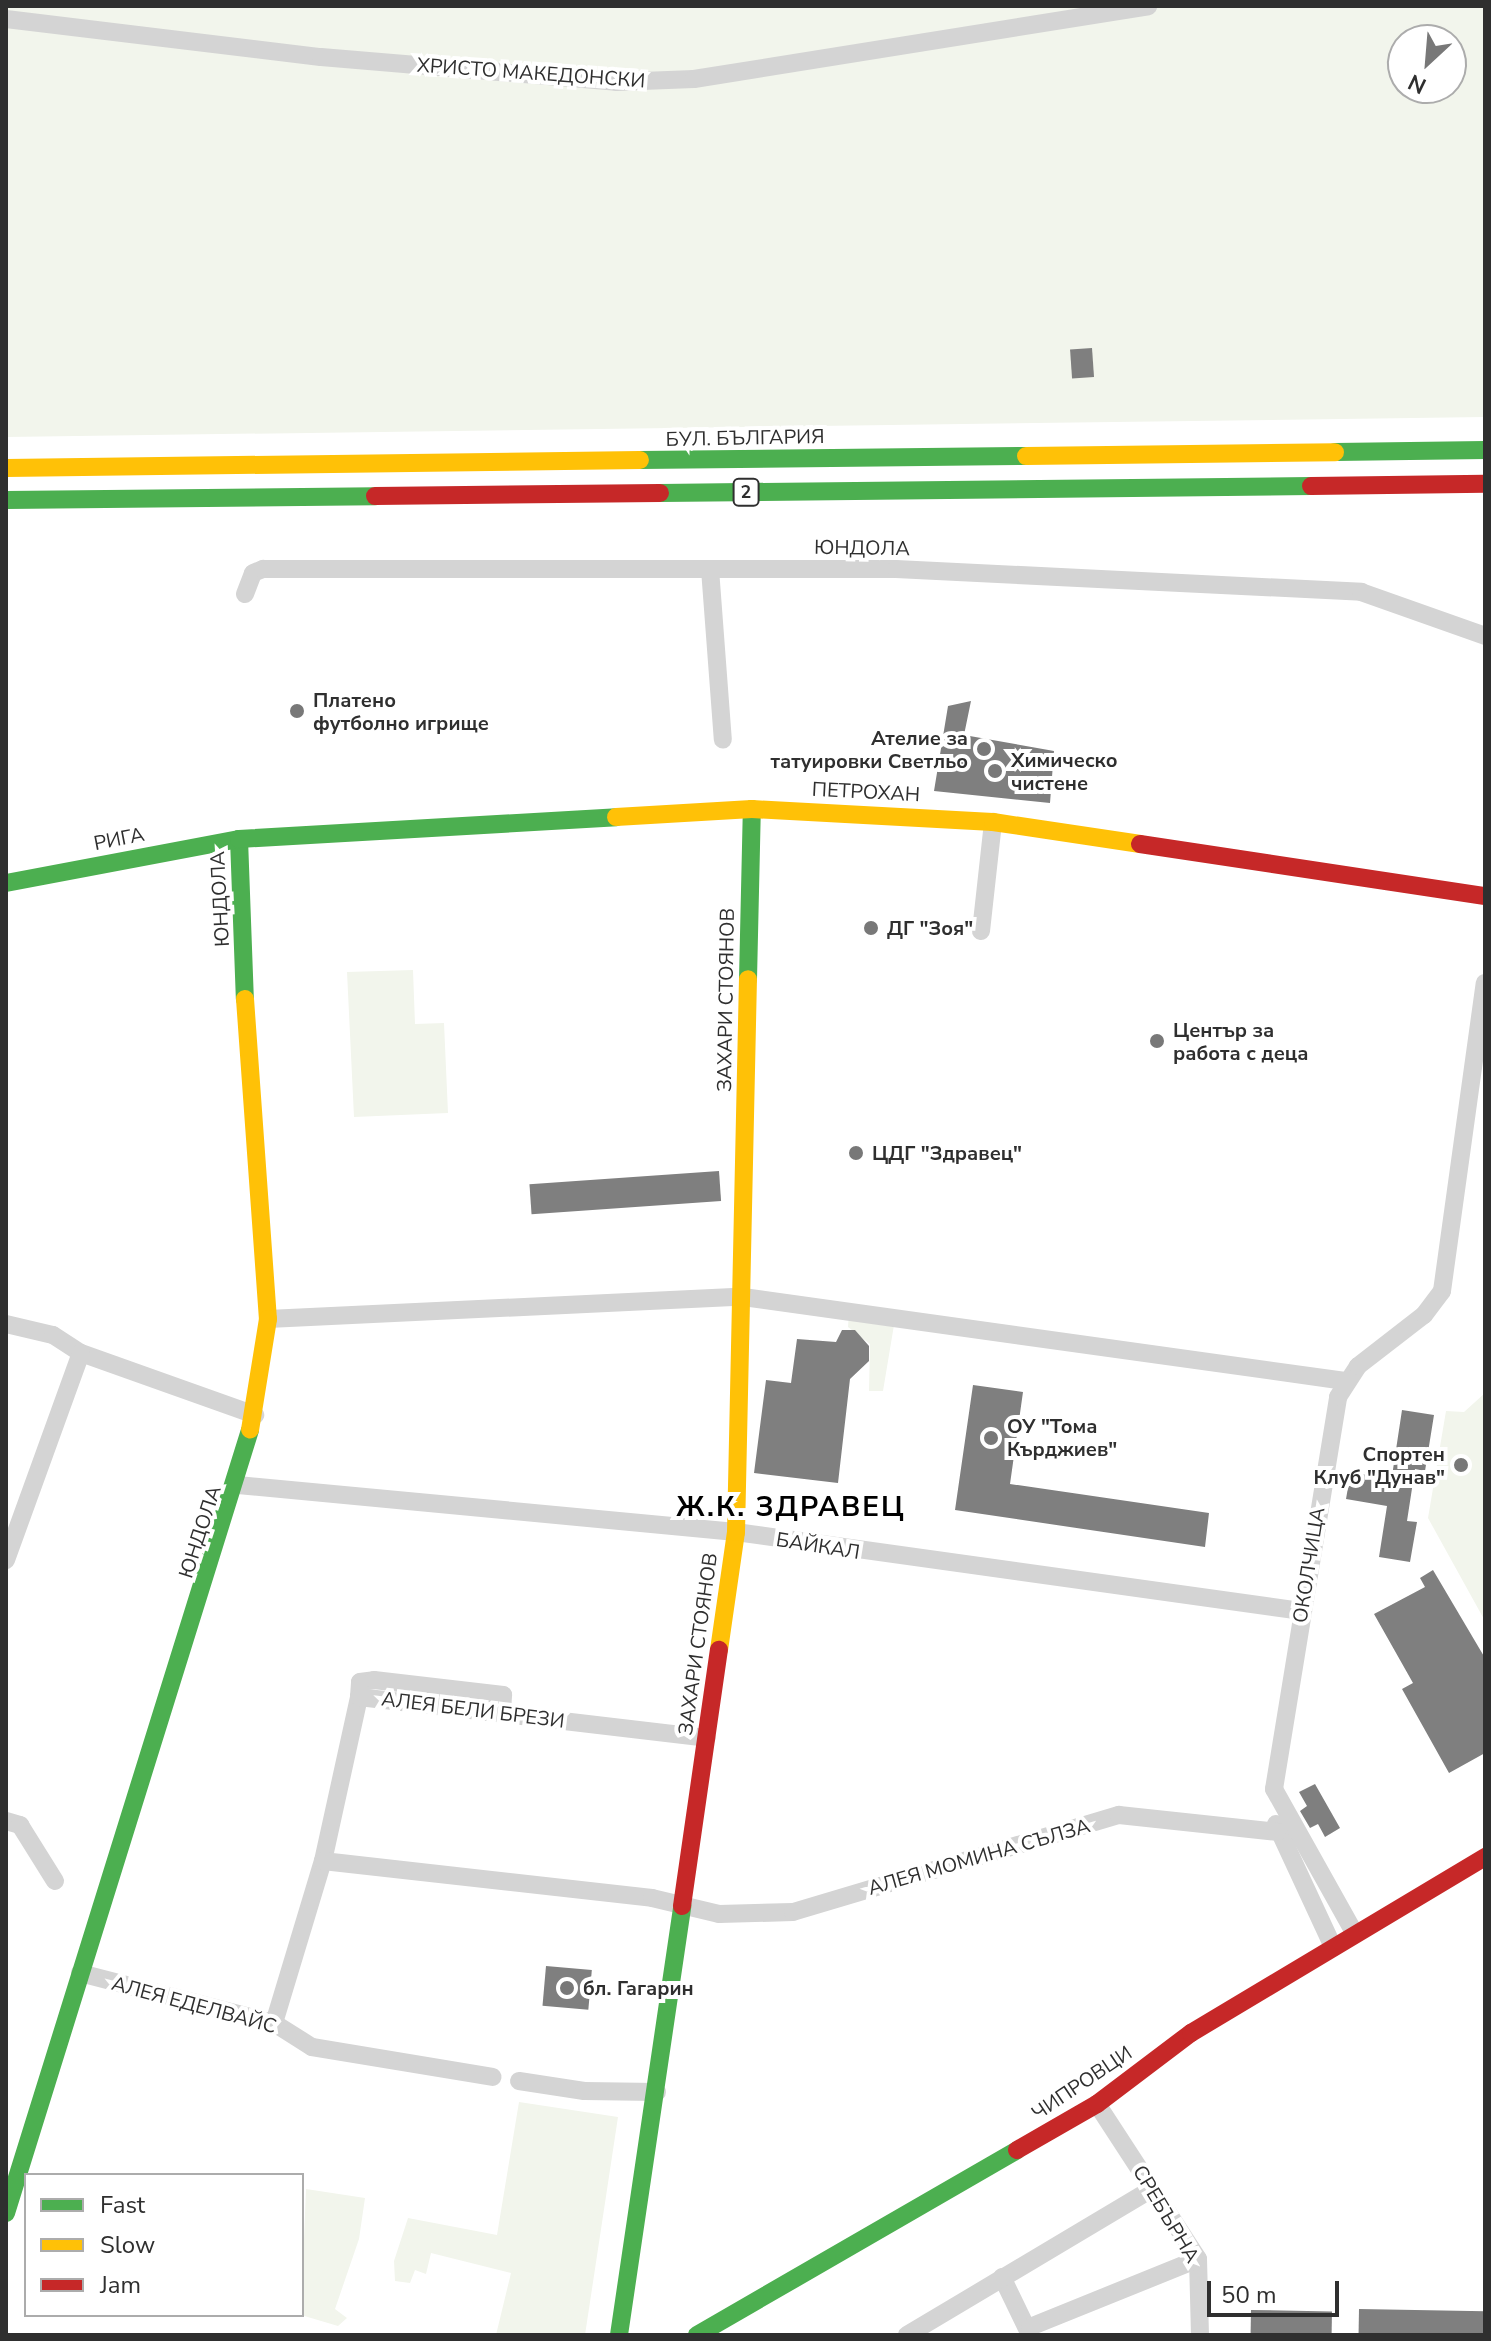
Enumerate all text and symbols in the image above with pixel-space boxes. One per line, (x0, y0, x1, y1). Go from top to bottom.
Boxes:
north arrow (1387, 24, 1467, 104)
street label: ХРИСТО МАКЕДОНСКИ (416, 53, 646, 93)
text: N (1403, 67, 1431, 101)
street label: БУЛ. БЪЛГАРИЯ (665, 425, 825, 451)
road number: 2 (732, 478, 760, 506)
street label: ЮНДОЛА (814, 535, 910, 561)
place label: Платено футболно игрище (313, 688, 489, 735)
marker: Платено футболно игрище (288, 702, 306, 720)
place label: Ателие за татуировки Светльо (771, 726, 968, 773)
marker: Ателие за татуировки Светльо (975, 740, 993, 758)
place label: Химическо чистене (1011, 748, 1118, 795)
marker: Химическо чистене (986, 762, 1004, 780)
street label: ПЕТРОХАН (811, 777, 921, 807)
street label: РИГА (92, 822, 146, 856)
street label: ЮНДОЛА (206, 851, 234, 947)
street label: ЗАХАРИ СТОЯНОВ (712, 908, 740, 1092)
place label: ДГ "Зоя" (887, 916, 973, 940)
marker: ДГ "Зоя" (862, 919, 880, 937)
place label: Център за работа с деца (1173, 1018, 1308, 1065)
marker: Център за работа с деца (1148, 1032, 1166, 1050)
place label: ЦДГ "Здравец" (872, 1141, 1022, 1165)
marker: ЦДГ "Здравец" (847, 1144, 865, 1162)
place label: ОУ "Тома Кърджиев" (1007, 1414, 1117, 1461)
marker: ОУ "Тома Кърджиев" (982, 1429, 1000, 1447)
place label: Спортен Клуб "Дунав" (1314, 1442, 1445, 1489)
marker: Спортен Клуб "Дунав" (1452, 1456, 1470, 1474)
street label: ЮНДОЛА (174, 1483, 226, 1581)
district label: Ж.К. ЗДРАВЕЦ (676, 1490, 906, 1524)
street label: ОКОЛЧИЦА (1288, 1505, 1330, 1625)
street label: БАЙКАЛ (774, 1528, 862, 1564)
street label: ЗАХАРИ СТОЯНОВ (673, 1551, 723, 1737)
street label: АЛЕЯ БЕЛИ БРЕЗИ (380, 1687, 566, 1733)
street label: АЛЕЯ МОМИНА СЪЛЗА (865, 1814, 1093, 1900)
street label: АЛЕЯ ЕДЕЛВАЙС (109, 1971, 279, 2039)
place label: бл. Гагарин (583, 1976, 694, 2000)
marker: бл. Гагарин (558, 1979, 576, 1997)
street label: ЧИПРОВЦИ (1027, 2041, 1137, 2125)
street label: СРЕБЪРНА (1128, 2161, 1204, 2267)
legend (24, 2173, 304, 2317)
text: Fast (100, 2189, 145, 2221)
text: Slow (100, 2229, 155, 2261)
scale bar (1211, 2265, 1343, 2315)
text: Jam (100, 2269, 141, 2301)
text: 50 m (1221, 2279, 1277, 2311)

